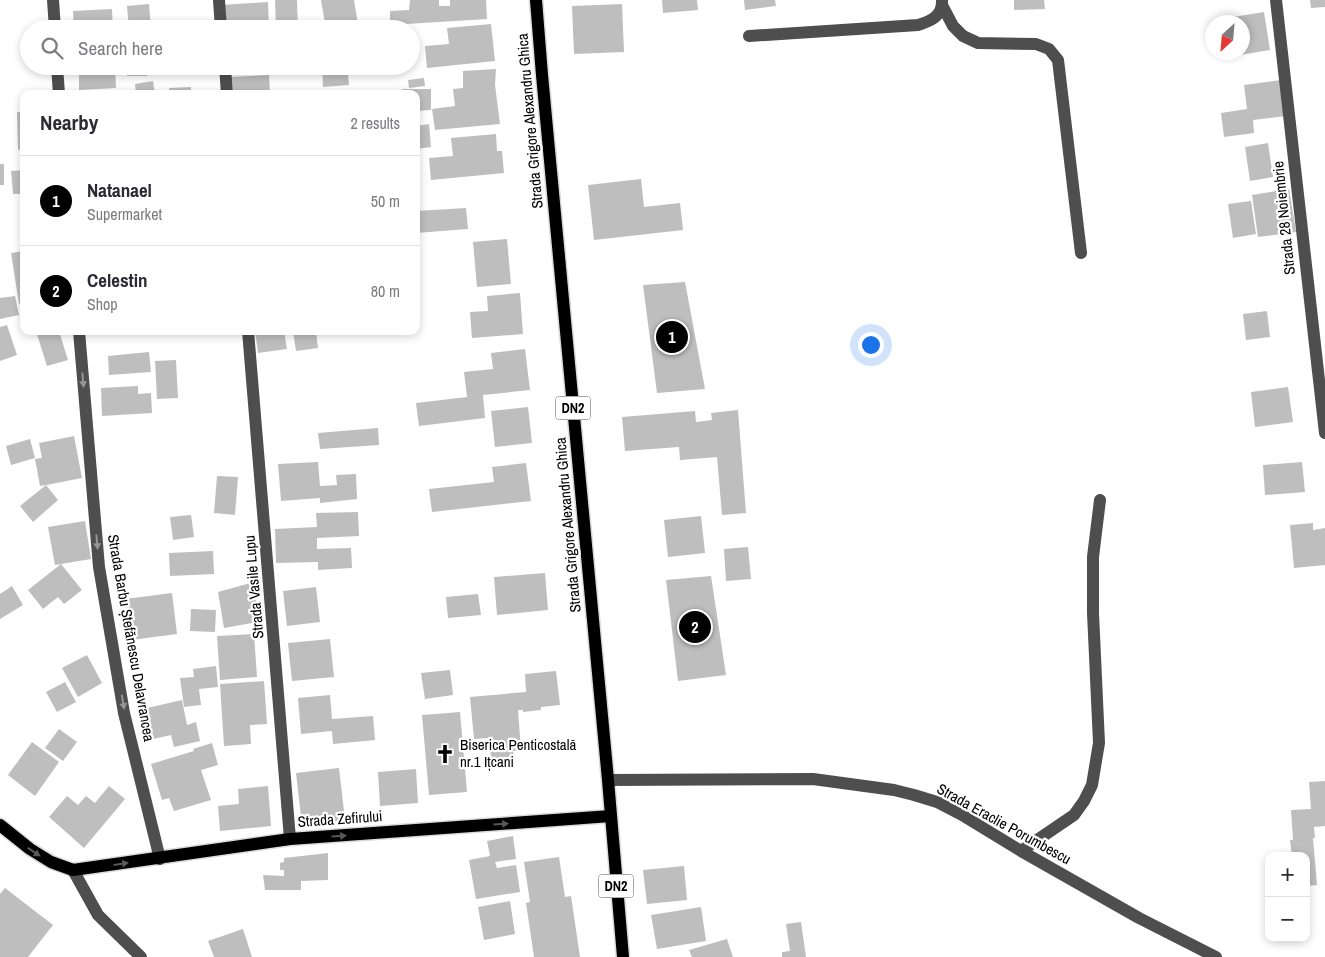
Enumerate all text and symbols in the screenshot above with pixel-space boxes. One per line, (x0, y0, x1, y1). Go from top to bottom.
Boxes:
north arrow (1205, 15, 1250, 60)
search box (20, 20, 420, 75)
street label: Strada Grigore Alexandru Ghica (511, 32, 548, 209)
icon: search (38, 34, 66, 62)
text: Search here (78, 35, 163, 61)
text: Nearby (40, 108, 98, 137)
text: 2 results (350, 112, 400, 134)
street label: Strada 28 Noiembrie (1267, 160, 1300, 276)
text: Natanael (87, 177, 152, 203)
text: 1 (52, 190, 60, 212)
text: 50 m (371, 190, 400, 212)
text: Supermarket (87, 203, 162, 225)
text: Celestin (87, 267, 148, 293)
text: 2 (52, 280, 60, 302)
text: 80 m (371, 280, 400, 302)
text: Shop (87, 293, 118, 315)
pin: 1 (656, 318, 688, 356)
your location (858, 332, 884, 358)
one-way arrow (79, 372, 87, 388)
road number: DN2 (556, 396, 590, 419)
street label: Strada Grigore Alexandru Ghica (549, 436, 586, 613)
street label: Strada Barbu Ștefănescu Delavrancea (103, 533, 160, 743)
one-way arrow (93, 534, 101, 550)
street label: Strada Vasile Lupu (239, 534, 268, 640)
pin: 2 (679, 608, 711, 646)
one-way arrow (119, 695, 127, 711)
place label: Biserica Penticostală nr.1 Ițcani (460, 734, 576, 772)
church icon: Biserica Penticostală nr.1 Ițcani (434, 743, 456, 765)
street label: Strada Eraclie Porumbescu (933, 778, 1075, 869)
street label: Strada Zefirului (297, 805, 383, 832)
one-way arrow (493, 819, 509, 827)
one-way arrow (331, 831, 347, 839)
one-way arrow (27, 847, 41, 857)
map controls (1265, 852, 1310, 942)
button: + (1265, 852, 1310, 897)
one-way arrow (113, 860, 129, 868)
road number: DN2 (598, 874, 634, 898)
button: − (1265, 897, 1310, 942)

